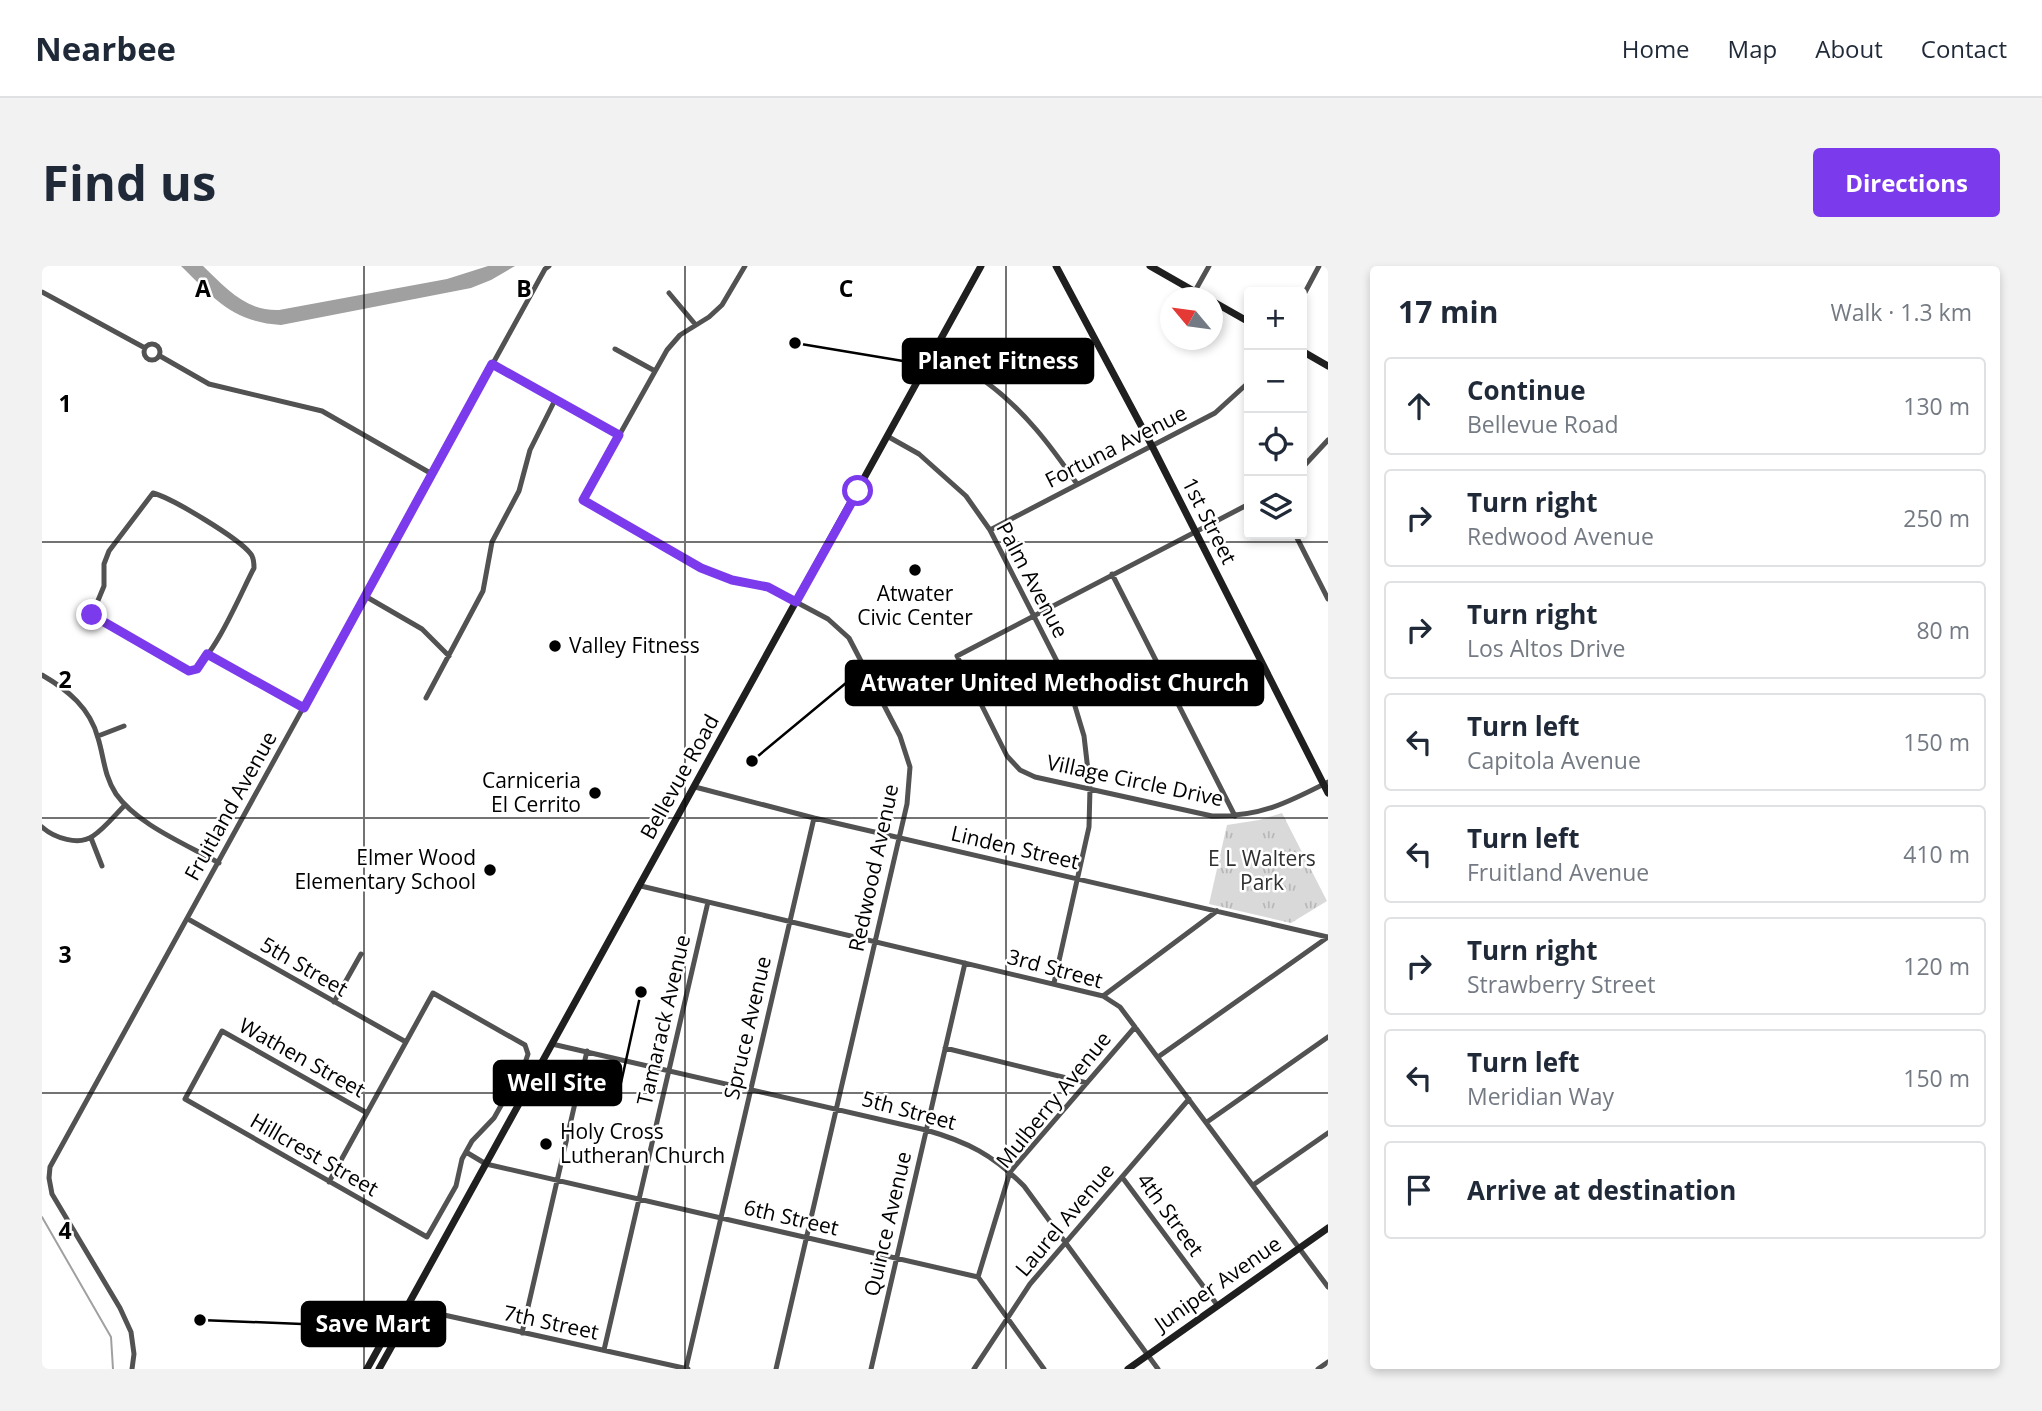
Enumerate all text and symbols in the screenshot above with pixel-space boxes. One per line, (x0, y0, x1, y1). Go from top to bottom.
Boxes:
text: Nearbee (35, 26, 176, 71)
text: Home (1622, 32, 1690, 65)
text: Map (1728, 32, 1777, 65)
text: About (1815, 32, 1883, 65)
text: Contact (1921, 32, 2007, 65)
button: Directions (1813, 148, 2000, 217)
text: Find us (42, 149, 216, 215)
text: A (195, 272, 211, 304)
text: B (516, 272, 532, 304)
text: C (839, 272, 853, 304)
north arrow (1160, 287, 1223, 350)
map controls (1244, 287, 1307, 539)
button: + (1244, 287, 1307, 350)
text: 17 min (1398, 291, 1498, 332)
text: Walk · 1.3 km (1830, 296, 1972, 328)
callout: Planet Fitness (903, 339, 1093, 383)
text: Planet Fitness (917, 344, 1079, 376)
button: − (1244, 350, 1307, 413)
text: Continue (1467, 372, 1586, 408)
text: 1 (58, 387, 72, 419)
icon: ahead (1400, 387, 1438, 425)
text: 130 m (1903, 390, 1970, 422)
street label: Fortuna Avenue (1040, 398, 1191, 494)
text: Bellevue Road (1467, 408, 1619, 440)
button: locate (1244, 413, 1307, 476)
street label: 1st Street (1176, 472, 1244, 569)
route start (842, 475, 873, 506)
button: layers (1244, 476, 1307, 539)
text: Turn right (1467, 484, 1598, 520)
icon: right (1400, 499, 1438, 537)
text: 250 m (1903, 502, 1970, 534)
street label: Palm Avenue (991, 517, 1075, 642)
text: Redwood Avenue (1467, 520, 1654, 552)
marker: Atwater Civic Center (907, 562, 923, 578)
place label: Atwater Civic Center (857, 579, 973, 631)
text: Turn right (1467, 596, 1598, 632)
route end (76, 599, 107, 630)
icon: right (1400, 611, 1438, 649)
text: 80 m (1916, 614, 1970, 646)
place label: Valley Fitness (569, 631, 700, 659)
text: Los Altos Drive (1467, 632, 1625, 664)
marker: Valley Fitness (547, 638, 563, 654)
callout: Atwater United Methodist Church (846, 661, 1263, 705)
text: 2 (58, 663, 72, 695)
text: Atwater United Methodist Church (861, 666, 1249, 698)
text: Turn left (1467, 708, 1579, 744)
street label: Bellevue Road (633, 709, 725, 844)
icon: left (1400, 723, 1438, 761)
street label: Fruitland Avenue (178, 726, 283, 885)
text: 150 m (1903, 726, 1970, 758)
text: Capitola Avenue (1467, 744, 1641, 776)
street label: Village Circle Drive (1044, 748, 1226, 812)
place label: Carniceria El Cerrito (482, 766, 581, 818)
street label: Redwood Avenue (842, 781, 904, 954)
marker: Carniceria El Cerrito (587, 785, 603, 801)
street label: Linden Street (948, 819, 1082, 875)
text: Turn left (1467, 820, 1579, 856)
icon: left (1400, 835, 1438, 873)
text: 410 m (1903, 838, 1970, 870)
place label: Elmer Wood Elementary School (294, 843, 476, 895)
park label: E L Walters Park (1208, 844, 1316, 896)
text: Fruitland Avenue (1467, 856, 1649, 888)
marker: Elmer Wood Elementary School (482, 862, 498, 878)
street label: 5th Street (256, 930, 353, 1002)
street label: Tamarack Avenue (630, 932, 696, 1108)
text: Turn right (1467, 932, 1598, 968)
text: 3 (58, 938, 72, 970)
street label: 3rd Street (1005, 942, 1106, 994)
icon: right (1400, 947, 1438, 985)
text: 120 m (1903, 950, 1970, 982)
street label: Spruce Avenue (717, 953, 777, 1102)
text: Strawberry Street (1467, 968, 1655, 1000)
street label: Wathen Street (234, 1011, 371, 1103)
street label: Mulberry Avenue (989, 1025, 1117, 1173)
text: Turn left (1467, 1044, 1579, 1080)
icon: left (1400, 1059, 1438, 1097)
callout: Well Site (494, 1061, 621, 1105)
text: 150 m (1903, 1062, 1970, 1094)
text: Well Site (507, 1066, 607, 1098)
text: Meridian Way (1467, 1080, 1614, 1112)
street label: 5th Street (859, 1084, 959, 1136)
street label: Hillcrest Street (245, 1106, 384, 1202)
place label: Holy Cross Lutheran Church (560, 1117, 725, 1169)
marker: Holy Cross Lutheran Church (538, 1136, 554, 1152)
street label: Quince Avenue (857, 1149, 917, 1299)
street label: Laurel Avenue (1009, 1157, 1120, 1282)
street label: 4th Street (1131, 1167, 1210, 1262)
icon: arrive (1400, 1171, 1438, 1209)
text: Arrive at destination (1467, 1172, 1736, 1208)
street label: 6th Street (741, 1193, 841, 1242)
text: 4 (58, 1214, 72, 1246)
street label: Juniper Avenue (1147, 1229, 1286, 1338)
street label: 7th Street (501, 1298, 601, 1346)
callout: Save Mart (302, 1302, 445, 1346)
text: Save Mart (315, 1307, 431, 1339)

